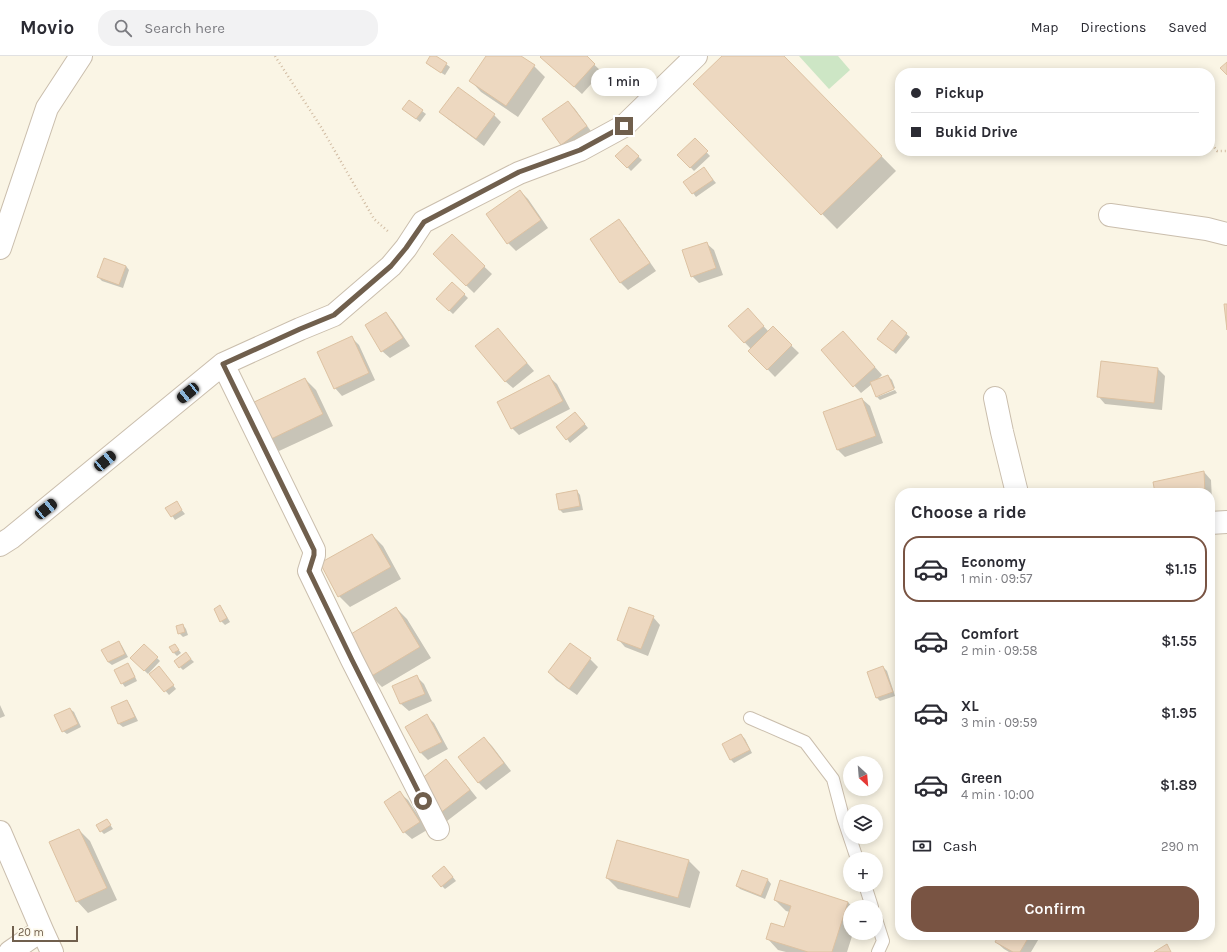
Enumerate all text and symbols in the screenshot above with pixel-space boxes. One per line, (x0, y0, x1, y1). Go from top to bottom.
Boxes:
search box (98, 10, 378, 46)
text: Movio (20, 17, 74, 39)
icon: search (112, 17, 134, 39)
text: Search here (144, 19, 225, 37)
text: Map (1031, 19, 1059, 36)
text: Directions (1081, 19, 1146, 36)
text: Saved (1168, 19, 1207, 36)
callout: 1 min (591, 68, 657, 96)
text: 1 min (608, 74, 640, 89)
text: Pickup (935, 84, 984, 102)
route end (615, 117, 633, 135)
text: Bukid Drive (935, 123, 1018, 141)
car (175, 381, 201, 405)
car (92, 449, 118, 473)
car (33, 497, 59, 521)
text: Choose a ride (911, 501, 1026, 523)
icon: car (913, 551, 949, 587)
text: Economy (961, 553, 1026, 571)
text: $1.15 (1165, 560, 1197, 578)
text: 1 min · 09:57 (961, 571, 1032, 586)
icon: car (913, 623, 949, 659)
text: Comfort (961, 625, 1019, 643)
text: $1.55 (1161, 632, 1197, 650)
text: 2 min · 09:58 (961, 643, 1038, 658)
icon: car (913, 695, 949, 731)
text: XL (961, 697, 979, 715)
text: $1.95 (1161, 704, 1197, 722)
text: 3 min · 09:59 (961, 715, 1037, 730)
north arrow (843, 756, 883, 796)
map controls (843, 756, 883, 940)
icon: car (913, 767, 949, 803)
text: Green (961, 769, 1002, 787)
text: $1.89 (1160, 776, 1197, 794)
text: 4 min · 10:00 (961, 787, 1034, 802)
route start (414, 792, 432, 810)
button: layers (843, 804, 883, 844)
icon: cash (911, 835, 933, 857)
text: Cash (943, 837, 977, 855)
text: 290 m (1161, 839, 1199, 854)
button: + (843, 852, 883, 892)
button: Confirm (911, 886, 1199, 932)
button: − (843, 900, 883, 940)
scale bar (12, 924, 78, 943)
text: 20 m (18, 926, 44, 939)

